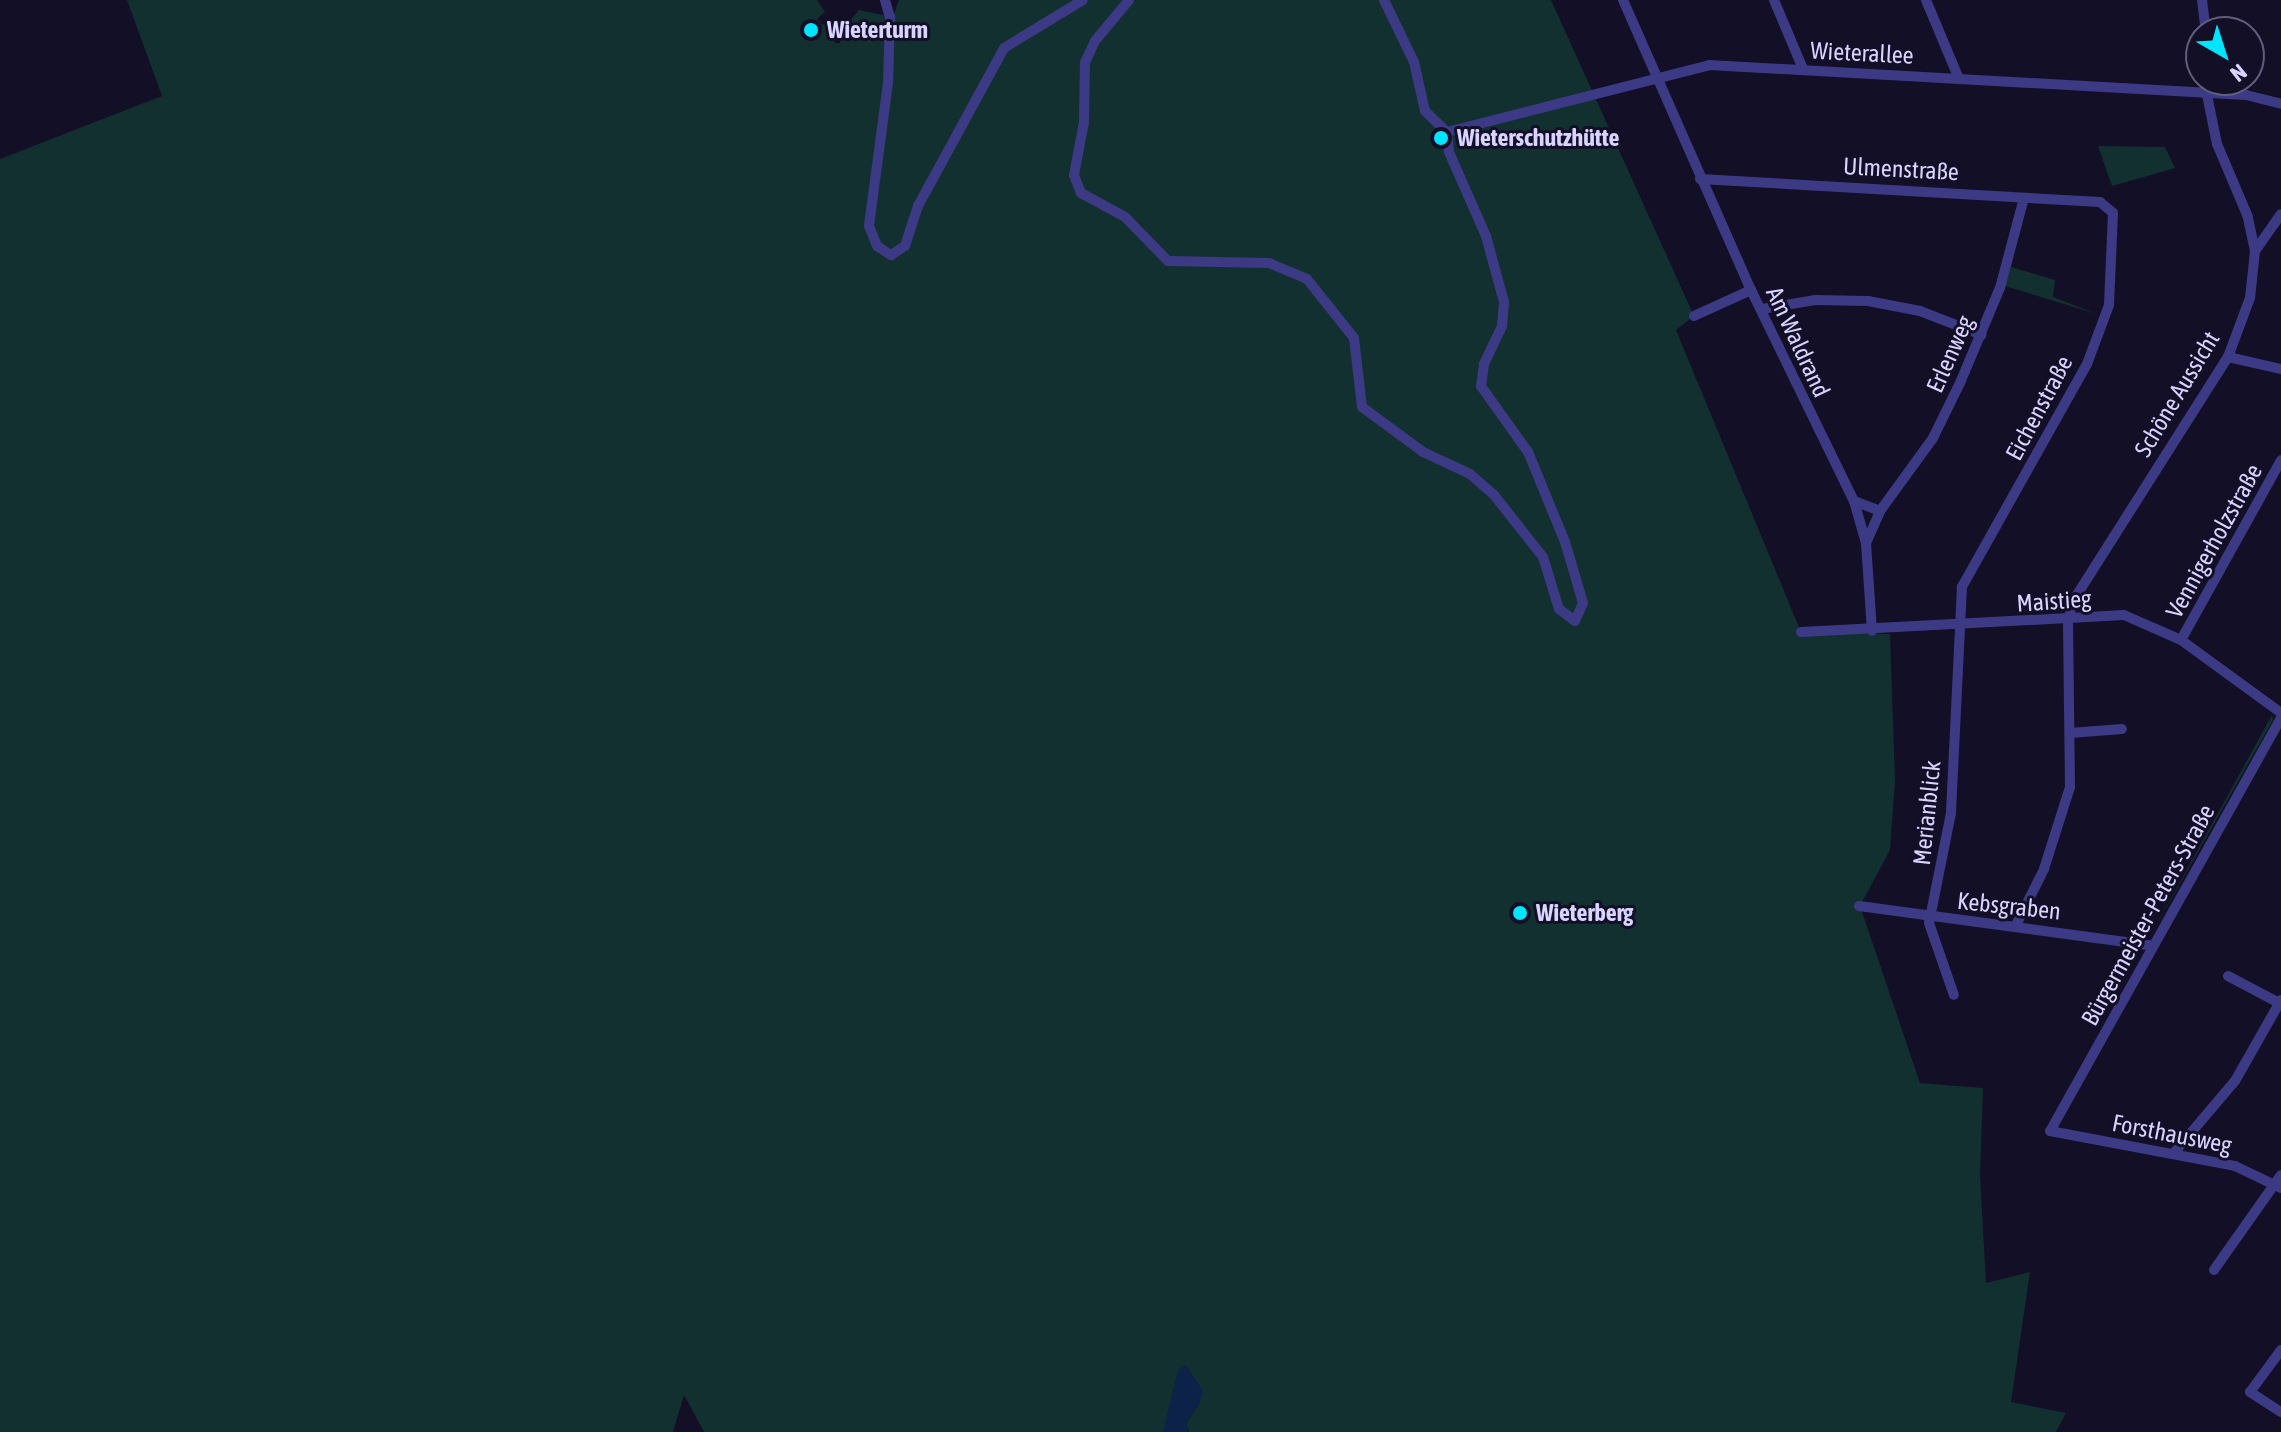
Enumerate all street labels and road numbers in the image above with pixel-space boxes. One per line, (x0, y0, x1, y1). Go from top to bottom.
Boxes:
street label: Wieterallee (1810, 36, 1914, 70)
street label: Ulmenstraße (1842, 152, 1960, 186)
street label: Am Waldrand (1760, 282, 1836, 402)
street label: Erlenweg (1920, 311, 1980, 397)
street label: Schöne Aussicht (2128, 326, 2226, 462)
street label: Eichenstraße (1999, 351, 2079, 465)
street label: Vennigerholzstraße (2160, 459, 2268, 623)
street label: Maistieg (2016, 584, 2092, 618)
street label: Merianblick (1907, 759, 1947, 867)
street label: Bürgermeister-Peters-Straße (2075, 799, 2221, 1031)
street label: Kebsgraben (1956, 886, 2062, 926)
street label: Forsthausweg (2110, 1108, 2234, 1160)

